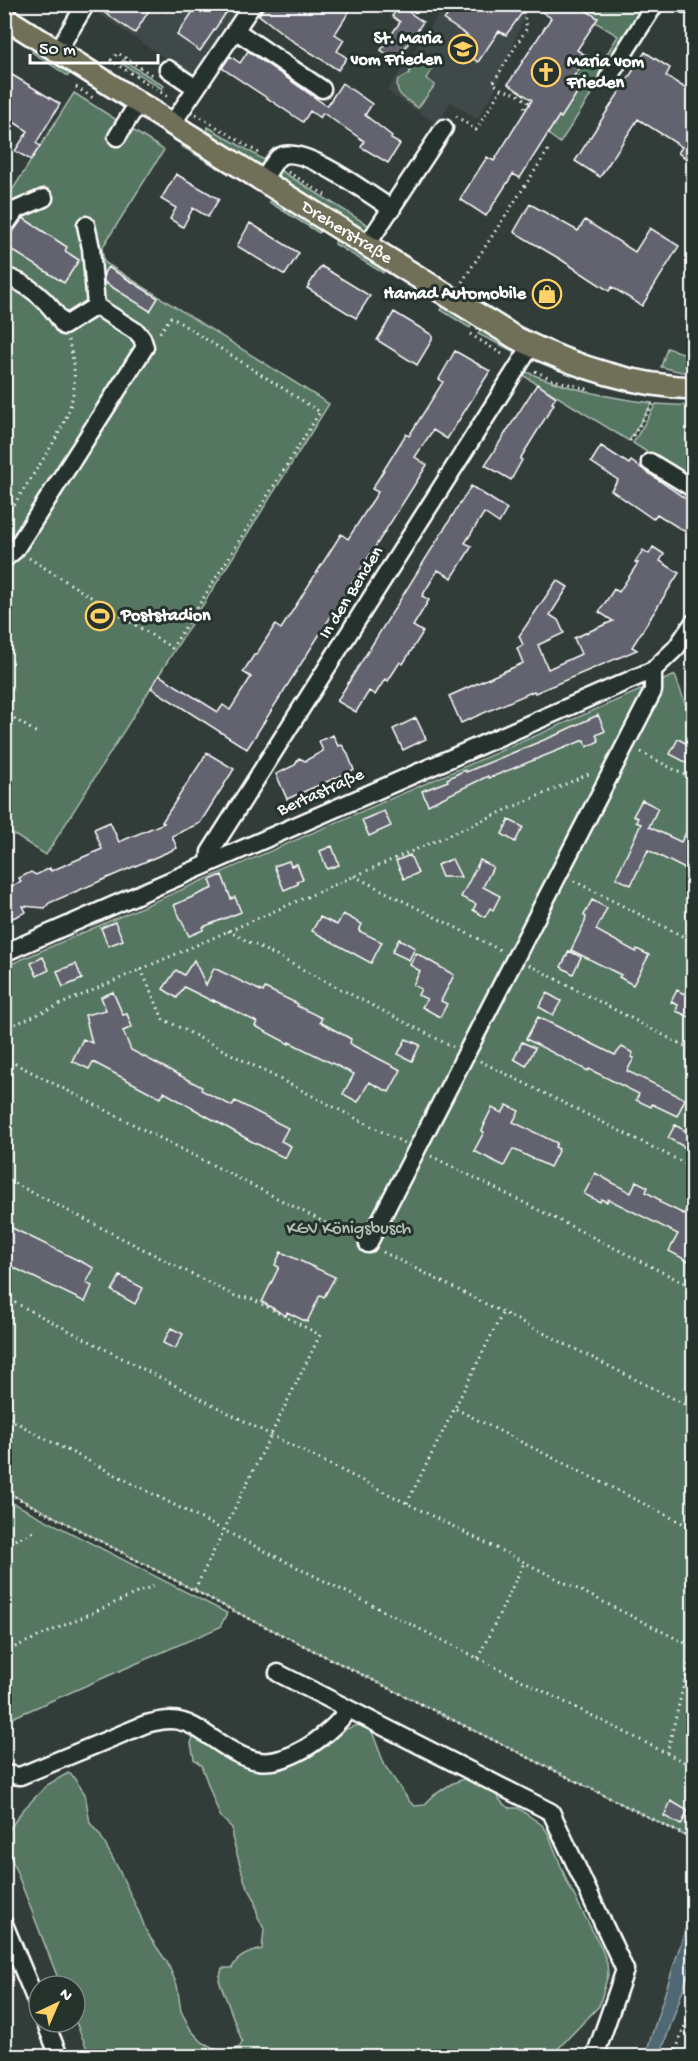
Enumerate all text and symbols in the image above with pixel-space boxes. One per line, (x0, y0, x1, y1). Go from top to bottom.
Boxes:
scale bar (30, 27, 158, 65)
place label: St. Maria vom Frieden (350, 29, 443, 71)
school or university icon: St. Maria vom Frieden (447, 33, 479, 65)
text: 50 m (39, 40, 76, 61)
place label: Maria vom Frieden (566, 52, 644, 94)
church icon: Maria vom Frieden (530, 56, 562, 88)
street label: Dreherstraße (296, 196, 397, 269)
shop icon: Hamad Automobile (531, 278, 563, 310)
place label: Hamad Automobile (384, 284, 527, 305)
street label: In den Benden (315, 542, 389, 643)
sports icon: Poststadion (84, 600, 116, 632)
place label: Poststadion (120, 606, 211, 627)
street label: Bertastraße (273, 764, 368, 822)
park label: KGV Königsbusch (287, 1219, 412, 1240)
north arrow (27, 1974, 87, 2034)
text: N (55, 1985, 76, 2007)

